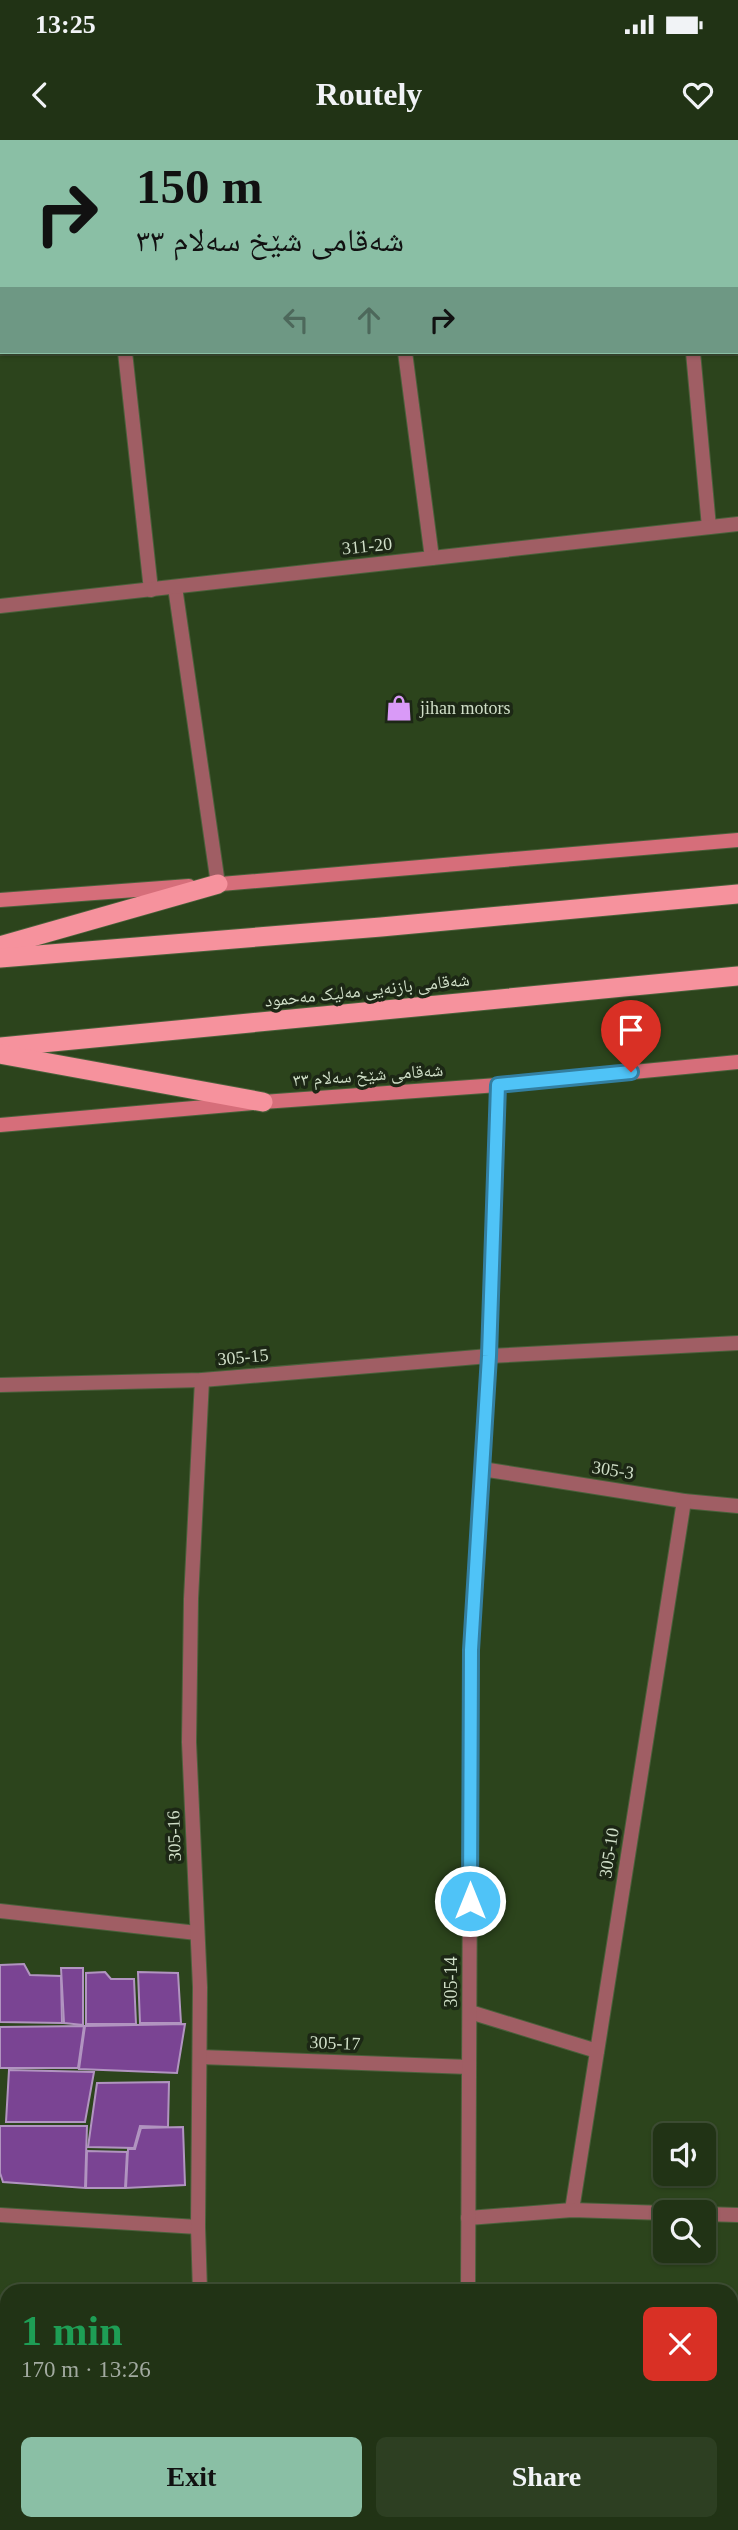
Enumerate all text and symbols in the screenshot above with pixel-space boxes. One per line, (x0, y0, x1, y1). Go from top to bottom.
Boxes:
text: 13:25 (35, 10, 96, 39)
icon: back (21, 76, 59, 114)
text: Routely (316, 76, 422, 112)
icon: heart (679, 76, 717, 114)
text: 150 m (136, 159, 263, 214)
icon: right (21, 168, 112, 259)
text: شەقامی شێخ سەلام ٣٣ (136, 222, 404, 258)
icon: left (277, 301, 315, 339)
icon: ahead (350, 301, 388, 339)
icon: right (423, 301, 461, 339)
street label: 311-20 (341, 533, 393, 559)
shop icon: jihan motors (384, 693, 414, 723)
place label: jihan motors (419, 698, 511, 718)
street label: شەقامی بازنەیی مەلیک مەحمود (264, 969, 471, 1012)
pin (601, 1000, 661, 1072)
icon: arrive (612, 1011, 650, 1049)
street label: شەقامی شێخ سەلام ٣٣ (292, 1060, 444, 1092)
street label: 305-15 (217, 1345, 269, 1369)
street label: 305-3 (591, 1457, 635, 1483)
street label: 305-16 (163, 1810, 185, 1862)
street label: 305-10 (595, 1826, 623, 1880)
position arrow (433, 1864, 507, 1938)
street label: 305-14 (441, 1957, 461, 2008)
street label: 305-17 (309, 2032, 361, 2054)
map controls (653, 2123, 716, 2263)
button: sound (653, 2123, 716, 2186)
button: search (653, 2200, 716, 2263)
button: close (643, 2307, 717, 2381)
text: 1 min (21, 2308, 123, 2354)
text: 170 m · 13:26 (21, 2357, 151, 2382)
button: Exit (21, 2437, 362, 2517)
button: Share (376, 2437, 717, 2517)

